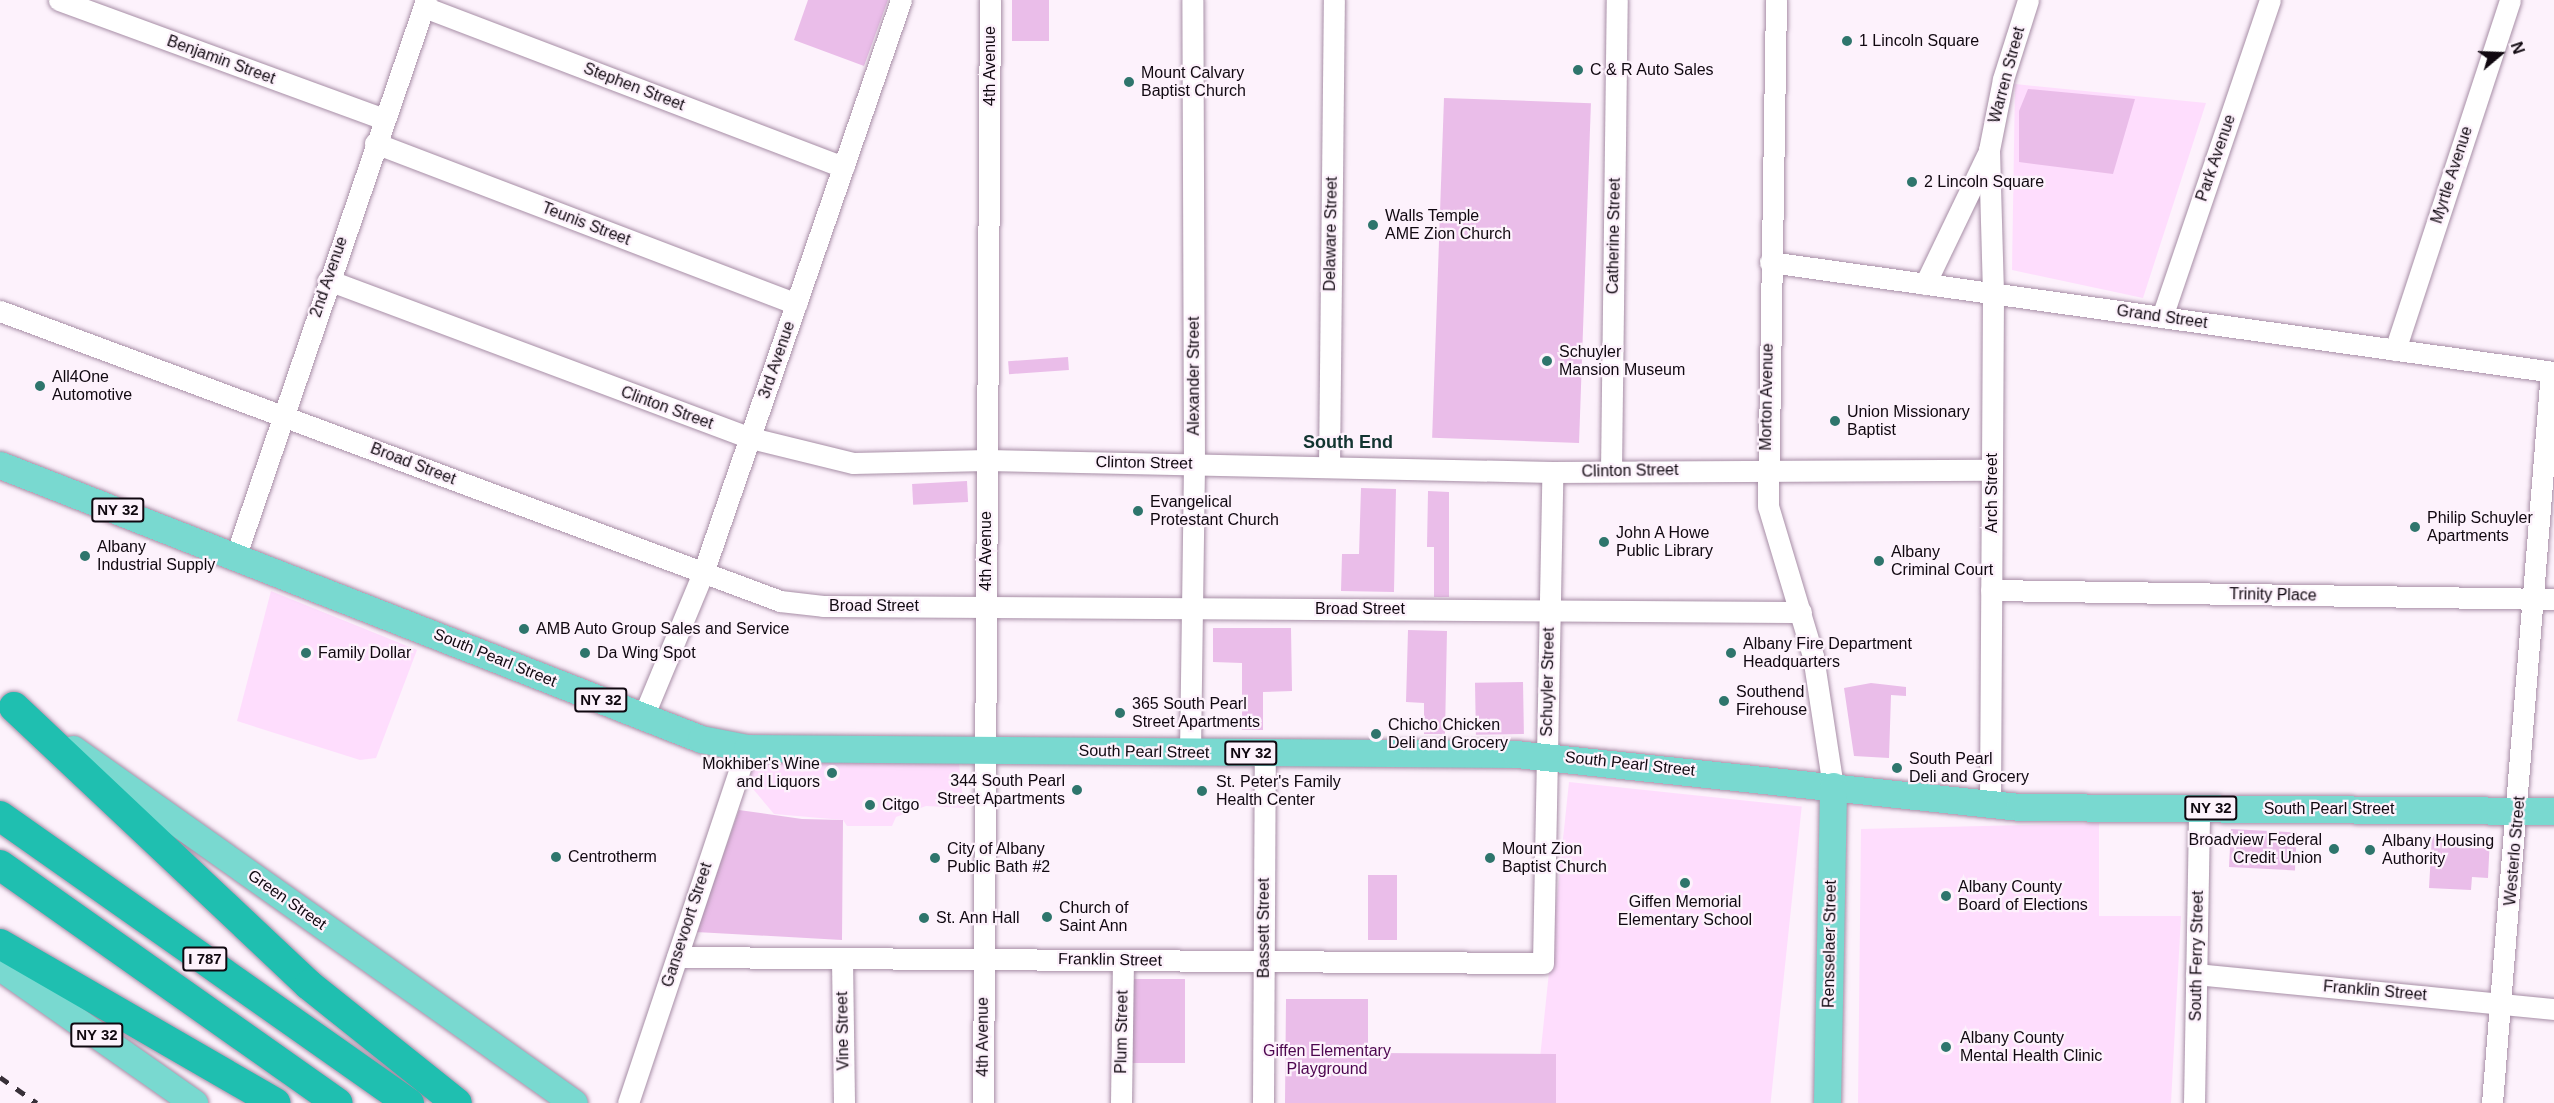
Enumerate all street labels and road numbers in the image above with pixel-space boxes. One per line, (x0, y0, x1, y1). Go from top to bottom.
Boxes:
street label: Warren Street (1985, 25, 2029, 125)
street label: 4th Avenue (980, 26, 1000, 106)
street label: Benjamin Street (164, 32, 278, 88)
street label: Stephen Street (581, 59, 687, 115)
street label: Park Avenue (2192, 112, 2240, 204)
street label: Myrtle Avenue (2427, 124, 2477, 226)
street label: Delaware Street (1320, 176, 1342, 292)
street label: Catherine Street (1603, 178, 1625, 294)
street label: Teunis Street (539, 198, 633, 250)
street label: 2nd Avenue (306, 234, 352, 320)
street label: Grand Street (2115, 301, 2209, 333)
street label: Alexander Street (1184, 316, 1204, 436)
street label: 3rd Avenue (755, 318, 799, 402)
street label: Morton Avenue (1756, 343, 1778, 451)
street label: Clinton Street (618, 382, 716, 434)
street label: Broad Street (368, 439, 458, 489)
street label: Clinton Street (1095, 453, 1193, 473)
street label: Arch Street (1982, 453, 2002, 533)
street label: Clinton Street (1581, 461, 1679, 481)
road number: NY 32 (91, 498, 145, 522)
street label: 4th Avenue (976, 511, 996, 591)
street label: Trinity Place (2229, 585, 2317, 605)
street label: Broad Street (829, 596, 919, 616)
street label: Broad Street (1315, 599, 1405, 619)
street label: South Pearl Street (431, 625, 559, 691)
street label: Schuyler Street (1537, 627, 1559, 737)
road number: NY 32 (574, 688, 628, 712)
street label: South Pearl Street (1078, 741, 1210, 763)
road number: NY 32 (1224, 741, 1278, 765)
street label: South Pearl Street (1564, 748, 1696, 780)
street label: Westerlo Street (2501, 795, 2529, 907)
road number: NY 32 (2184, 796, 2238, 820)
street label: South Pearl Street (2264, 799, 2394, 819)
street label: Gansevoort Street (658, 860, 716, 990)
street label: Green Street (244, 866, 330, 934)
street label: Bassett Street (1254, 878, 1274, 978)
street label: Rensselaer Street (1819, 880, 1841, 1008)
street label: South Ferry Street (2186, 890, 2208, 1022)
road number: I 787 (181, 947, 229, 971)
street label: Franklin Street (1058, 949, 1162, 971)
street label: Franklin Street (2322, 977, 2428, 1005)
street label: Plum Street (1112, 990, 1132, 1074)
street label: Vine Street (833, 991, 853, 1071)
street label: 4th Avenue (973, 997, 993, 1077)
road number: NY 32 (70, 1023, 124, 1047)

